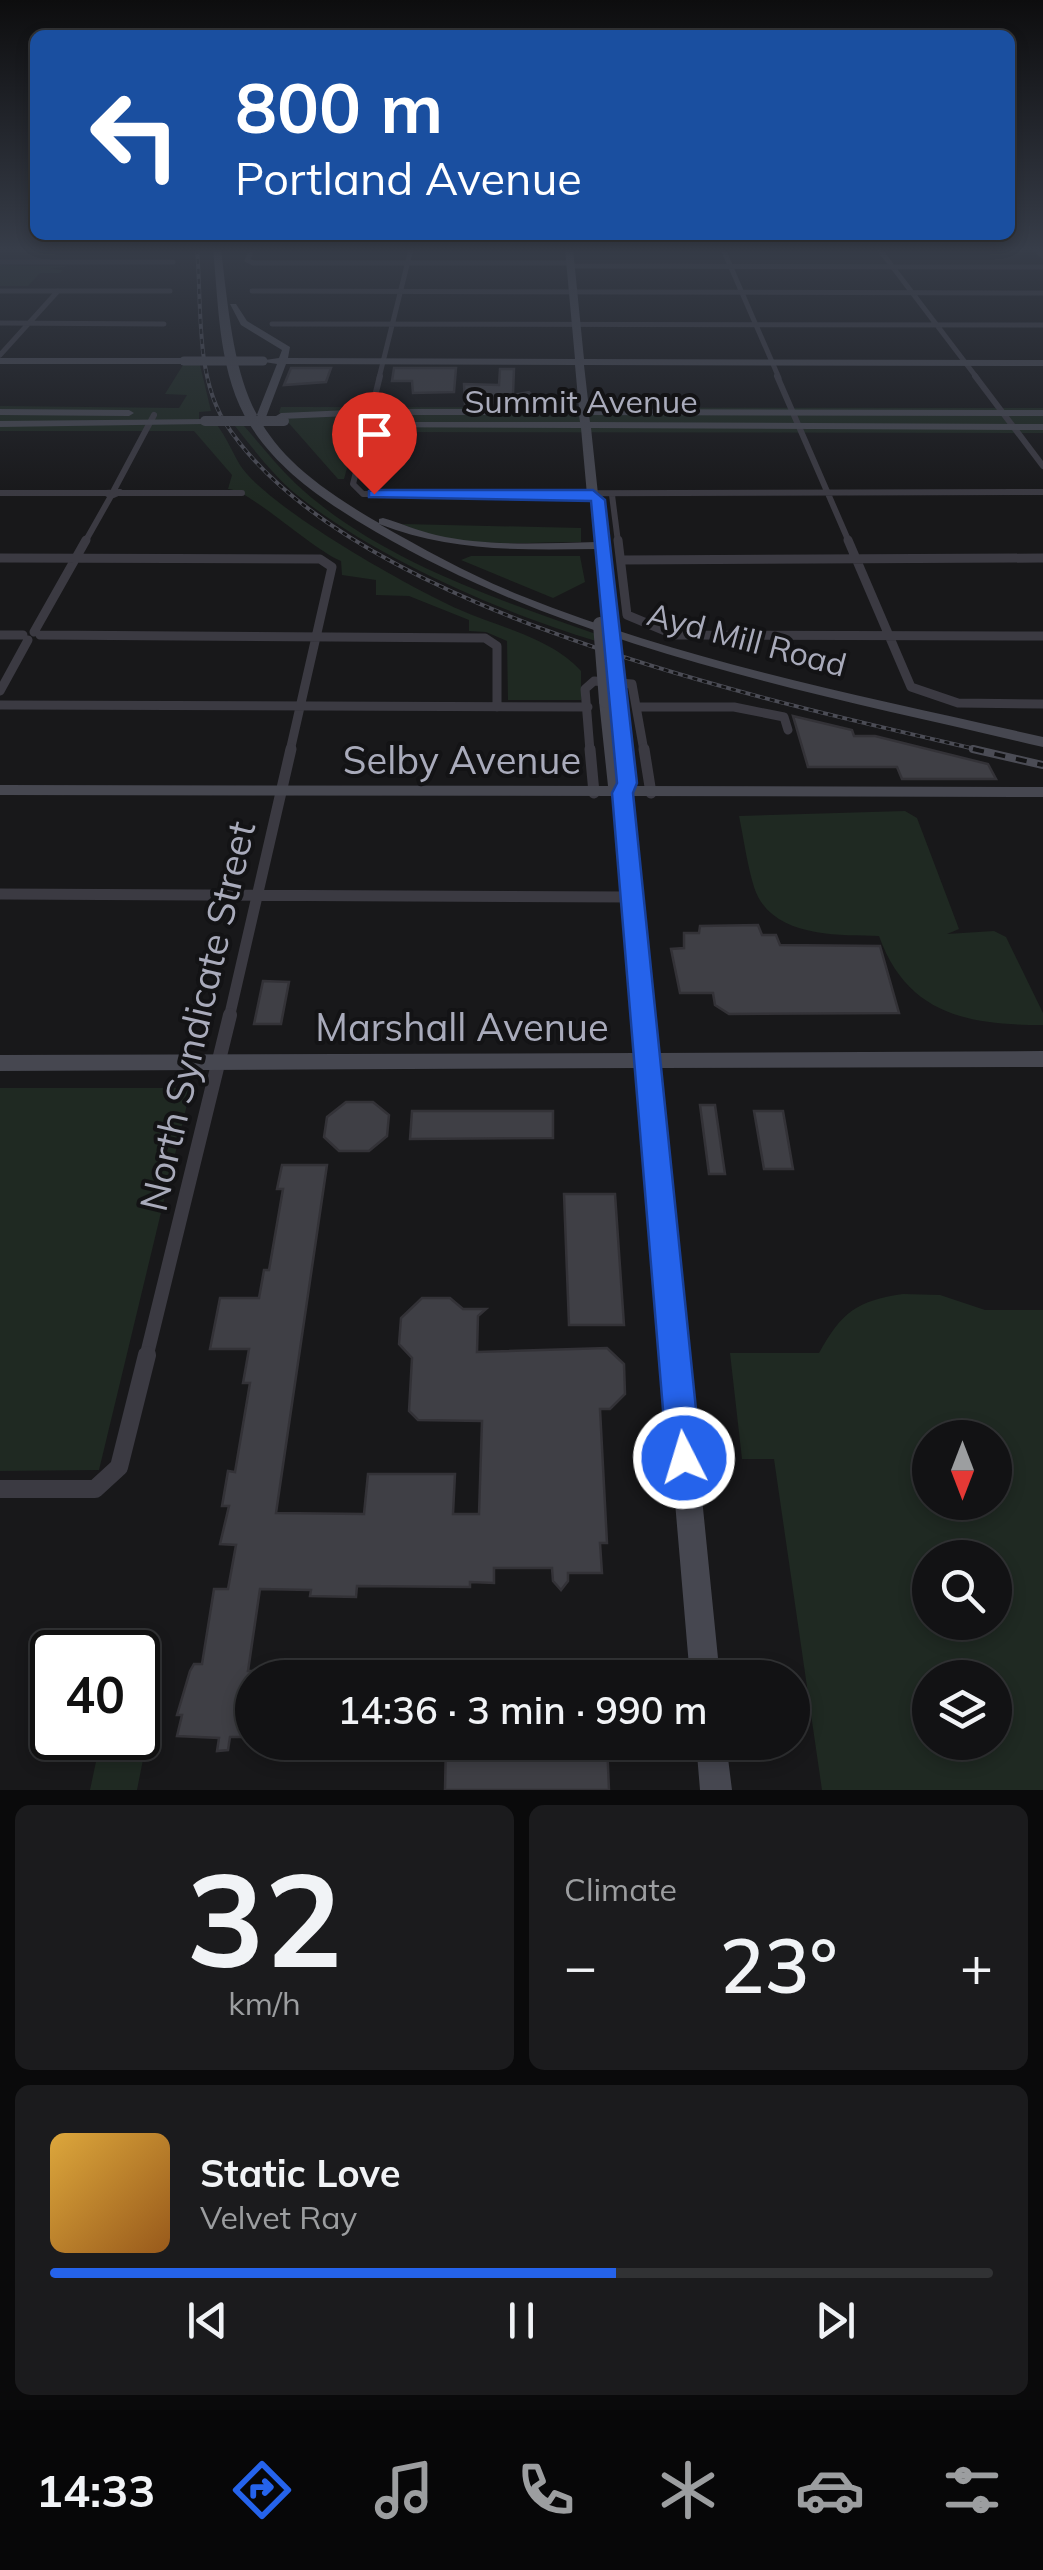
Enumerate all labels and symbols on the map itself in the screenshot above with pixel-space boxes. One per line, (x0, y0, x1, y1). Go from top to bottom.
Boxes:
street label: Summit Avenue (464, 381, 698, 421)
pin (332, 392, 417, 495)
street label: Ayd Mill Road (643, 593, 851, 685)
street label: Selby Avenue (343, 736, 581, 784)
street label: North Syndicate Street (129, 817, 265, 1215)
street label: Marshall Avenue (315, 1003, 609, 1051)
position arrow (632, 1406, 736, 1510)
north arrow (912, 1420, 1012, 1520)
speed limit sign: 40 (30, 1630, 160, 1760)

